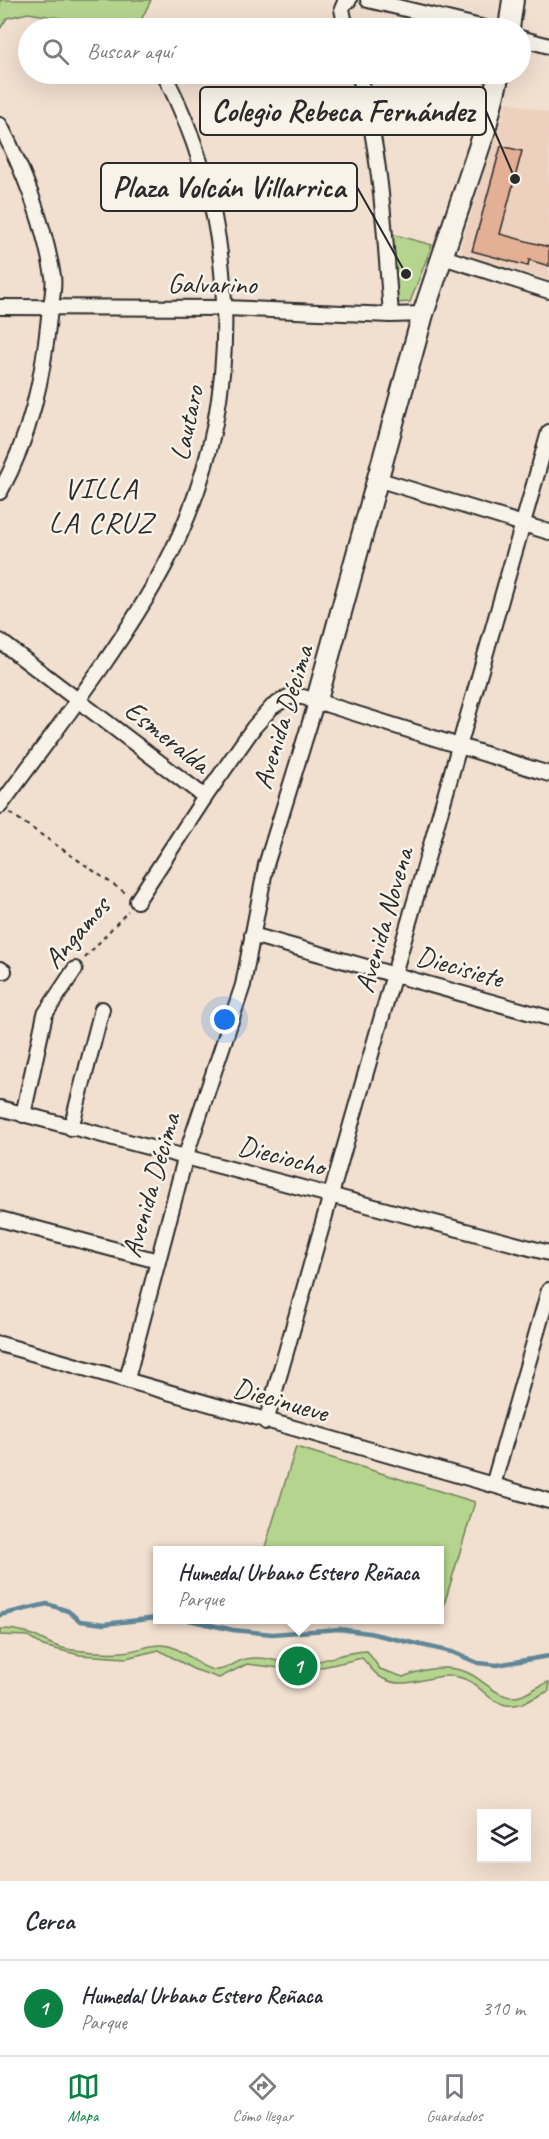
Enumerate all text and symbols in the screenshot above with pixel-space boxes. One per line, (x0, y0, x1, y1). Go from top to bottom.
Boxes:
search box (18, 18, 531, 84)
icon: search (39, 35, 72, 68)
text: Buscar aquí (87, 37, 173, 65)
callout: Colegio Rebeca Fernández (200, 87, 486, 135)
text: Colegio Rebeca Fernández (212, 92, 477, 130)
callout: Plaza Volcán Villarrica (101, 163, 357, 211)
text: Plaza Volcán Villarrica (112, 168, 348, 206)
street label: Galvarino (167, 265, 259, 302)
street label: Lautaro (162, 381, 212, 464)
district label: VILLA LA CRUZ (48, 469, 156, 541)
street label: Avenida Décima (244, 639, 321, 793)
street label: Esmeralda (118, 692, 220, 782)
street label: Avenida Novena (346, 841, 421, 996)
street label: Angamos (36, 887, 119, 975)
street label: Diecisiete (413, 937, 509, 996)
your location (210, 1005, 239, 1034)
street label: Avenida Décima (113, 1107, 188, 1261)
street label: Dieciocho (235, 1127, 332, 1185)
street label: Diecinueve (230, 1369, 334, 1430)
popup (153, 1546, 444, 1624)
text: Humedal Urbano Estero Reñaca (178, 1559, 419, 1587)
text: Parque (178, 1587, 224, 1612)
pin: 1 (278, 1644, 318, 1688)
map controls (477, 1809, 531, 1863)
button: layers (477, 1809, 531, 1863)
text: Cerca (24, 1904, 74, 1937)
text: Humedal Urbano Estero Reñaca (81, 1982, 322, 2010)
text: 1 (39, 1996, 48, 2021)
text: 310 m (482, 1996, 525, 2021)
text: Parque (81, 2010, 127, 2035)
tab: Mapa (67, 2070, 100, 2126)
tab: Cómo llegar (233, 2070, 293, 2126)
tab: Guardados (426, 2070, 482, 2126)

